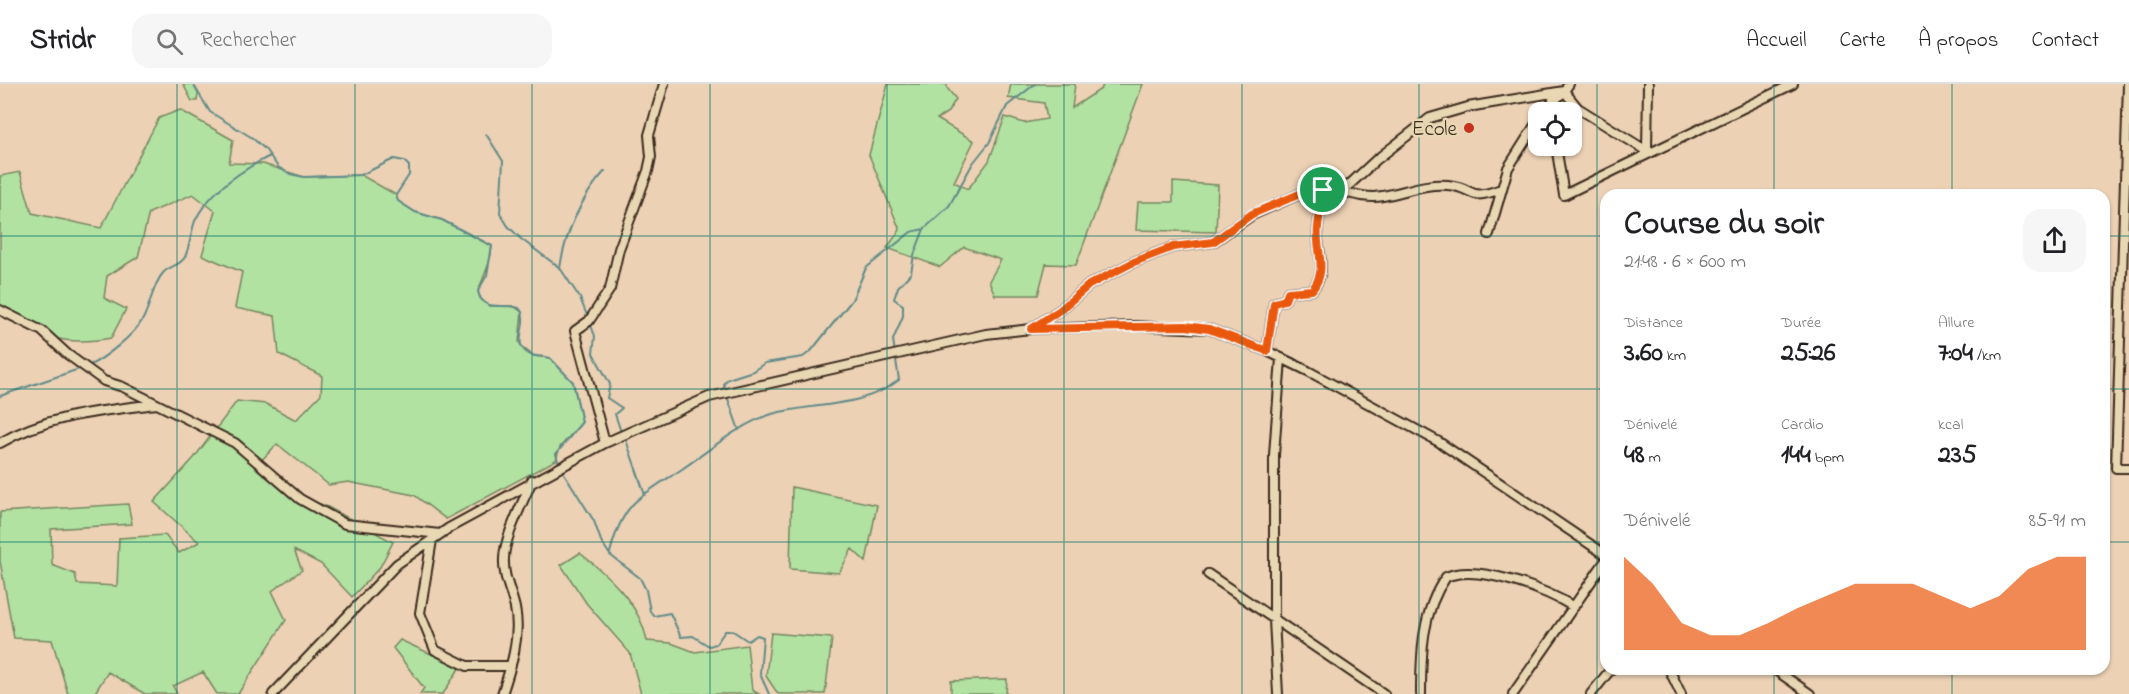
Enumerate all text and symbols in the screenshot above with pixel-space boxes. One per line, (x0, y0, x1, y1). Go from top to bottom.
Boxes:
search box (132, 14, 552, 68)
text: Stridr (30, 21, 96, 62)
icon: search (153, 25, 186, 58)
text: Rechercher (201, 25, 296, 57)
text: Accueil (1746, 26, 1807, 56)
text: Carte (1840, 26, 1885, 56)
text: À propos (1918, 26, 1998, 56)
text: Contact (2031, 26, 2099, 56)
map controls (1528, 102, 1582, 156)
button: locate (1528, 102, 1582, 156)
place label: Ecole (1412, 115, 1458, 145)
marker: Ecole (1462, 121, 1476, 135)
pin (1297, 164, 1348, 215)
icon: arrive (1306, 173, 1339, 206)
text: Course du soir (1624, 201, 1824, 249)
button: share (2023, 209, 2086, 272)
text: 21:48 · 6 × 600 m (1624, 248, 1746, 277)
text: Distance (1624, 311, 1683, 335)
text: Durée (1781, 311, 1821, 335)
text: Allure (1938, 311, 1974, 335)
text: 3.60 (1624, 335, 1663, 373)
text: 25:26 (1781, 335, 1835, 373)
text: 7:04 (1938, 335, 1973, 373)
text: km (1663, 344, 1686, 368)
text: /km (1973, 344, 2001, 368)
text: Dénivelé (1624, 413, 1677, 437)
text: Cardio (1781, 413, 1824, 437)
text: kcal (1938, 413, 1963, 437)
text: 48 (1624, 437, 1644, 475)
text: 144 (1781, 437, 1811, 475)
text: 235 (1938, 437, 1977, 475)
text: m (1644, 446, 1661, 470)
text: bpm (1811, 446, 1844, 470)
text: Dénivelé (1624, 507, 1691, 536)
text: 85–91 m (2028, 507, 2086, 536)

